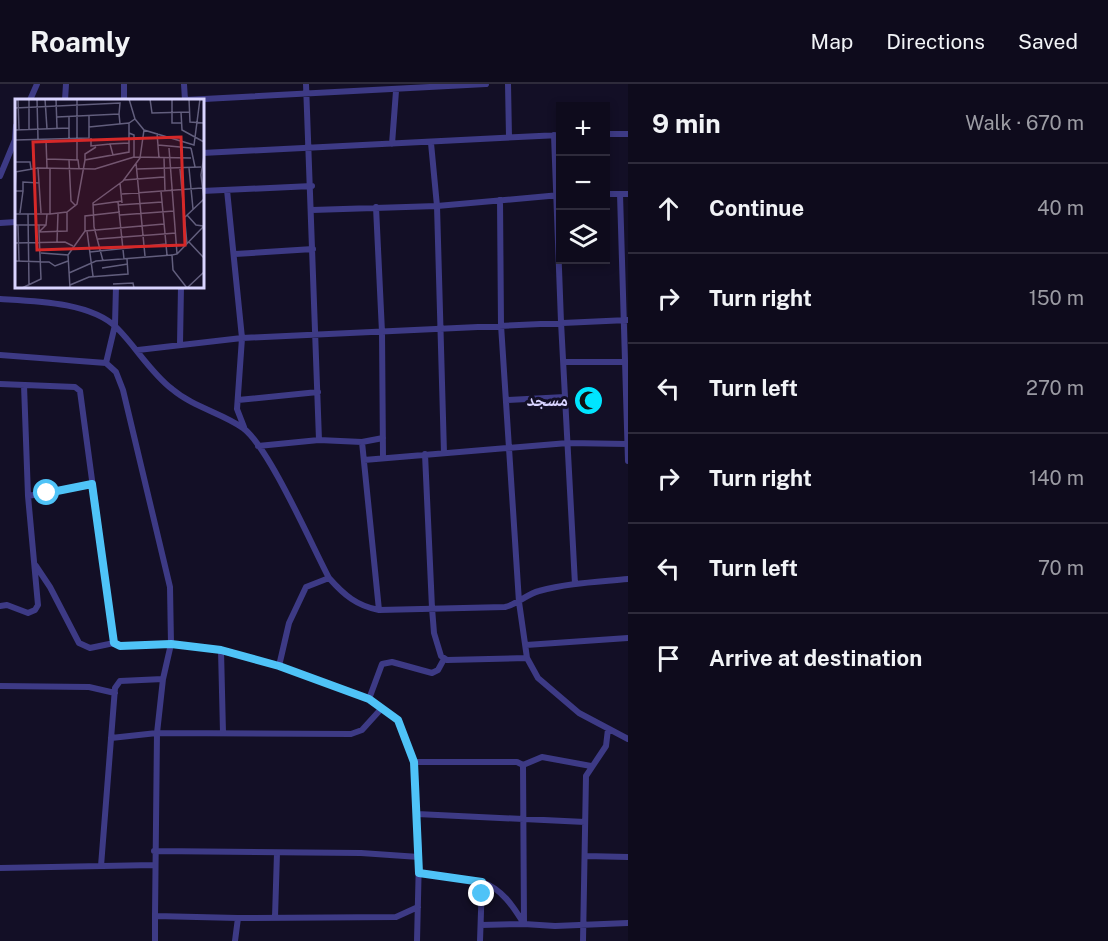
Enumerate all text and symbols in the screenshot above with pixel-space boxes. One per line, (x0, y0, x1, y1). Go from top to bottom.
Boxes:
text: Roamly (30, 25, 130, 58)
text: Map (811, 29, 853, 54)
text: Directions (886, 29, 985, 54)
text: Saved (1018, 29, 1078, 54)
inset map (15, 99, 204, 288)
map controls (556, 102, 610, 264)
button: + (556, 102, 610, 156)
text: 9 min (652, 108, 721, 139)
text: Walk · 670 m (965, 111, 1084, 135)
button: − (556, 156, 610, 210)
icon: ahead (652, 192, 685, 225)
text: Continue (709, 195, 804, 221)
text: 40 m (1037, 196, 1084, 220)
button: layers (556, 210, 610, 264)
icon: right (652, 282, 685, 315)
text: Turn right (709, 285, 812, 311)
text: 150 m (1029, 286, 1084, 310)
icon: left (652, 372, 685, 405)
text: Turn left (709, 375, 798, 401)
text: 270 m (1026, 376, 1084, 400)
mosque icon: مسجد (573, 384, 605, 416)
place label: مسجد (526, 389, 568, 410)
icon: right (652, 462, 685, 495)
text: Turn right (709, 465, 812, 491)
text: 140 m (1029, 466, 1084, 490)
route start (33, 479, 59, 505)
icon: left (652, 552, 685, 585)
text: Turn left (709, 555, 798, 581)
text: 70 m (1038, 556, 1084, 580)
icon: arrive (652, 642, 685, 675)
text: Arrive at destination (709, 645, 922, 671)
route end (468, 880, 494, 906)

